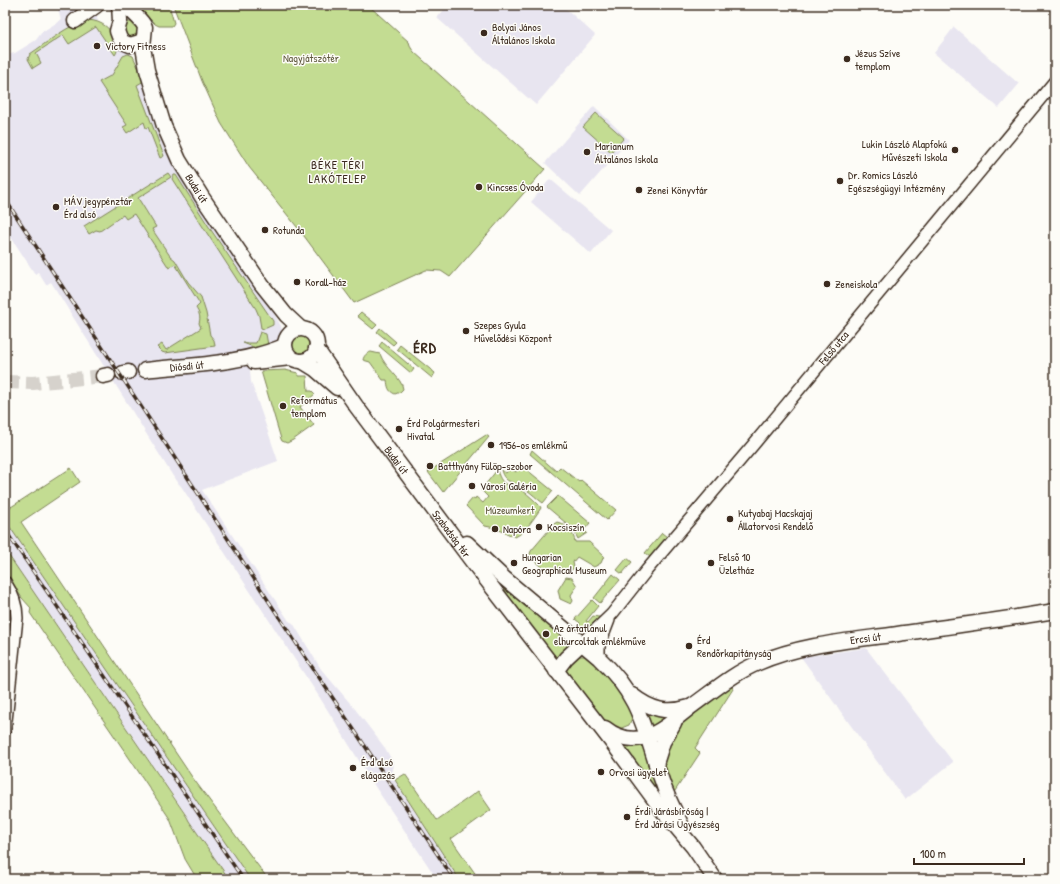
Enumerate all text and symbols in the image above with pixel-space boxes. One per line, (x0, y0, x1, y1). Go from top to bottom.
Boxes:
place label: Bolyai János Általános Iskola (492, 20, 556, 47)
marker: Bolyai János Általános Iskola (479, 28, 489, 38)
place label: Victory Fitness (105, 39, 166, 53)
marker: Victory Fitness (92, 41, 102, 51)
place label: Jézus Szíve templom (855, 46, 901, 73)
park label: Nagyjátszótér (283, 51, 340, 65)
marker: Jézus Szíve templom (842, 54, 852, 64)
place label: Lukin László Alapfokú Művészeti Iskola (862, 137, 948, 164)
place label: Marianum Általános Iskola (595, 139, 659, 166)
marker: Lukin László Alapfokú Művészeti Iskola (950, 145, 960, 155)
marker: Marianum Általános Iskola (582, 147, 592, 157)
district label: BÉKE TÉRI LAKÓTELEP (309, 156, 367, 187)
place label: Dr. Romics László Egészségügyi Intézmény (848, 168, 946, 195)
street label: Budai út (182, 171, 211, 206)
marker: Dr. Romics László Egészségügyi Intézmény (835, 176, 845, 186)
place label: Kincses Óvoda (487, 180, 544, 194)
marker: Kincses Óvoda (474, 182, 484, 192)
place label: Zenei Könyvtár (647, 183, 709, 197)
marker: Zenei Könyvtár (634, 185, 644, 195)
place label: MÁV jegypénztár Érd alsó (64, 194, 133, 221)
marker: MÁV jegypénztár Érd alsó (51, 202, 61, 212)
place label: Rotunda (273, 223, 305, 237)
marker: Rotunda (260, 225, 270, 235)
place label: Korall-ház (305, 275, 347, 289)
marker: Korall-ház (292, 277, 302, 287)
place label: Zeneiskola (835, 277, 878, 291)
marker: Zeneiskola (822, 279, 832, 289)
place label: Szepes Gyula Művelődési Központ (474, 318, 552, 345)
marker: Szepes Gyula Művelődési Központ (461, 326, 471, 336)
street label: Felső utca (815, 328, 852, 368)
district label: ÉRD (413, 337, 437, 358)
street label: Diósdi út (169, 357, 205, 375)
place label: Református templom (291, 393, 337, 420)
marker: Református templom (278, 401, 288, 411)
place label: Érd Polgármesteri Hivatal (407, 416, 480, 443)
marker: Érd Polgármesteri Hivatal (394, 424, 404, 434)
place label: 1956-os emlékmű (499, 438, 568, 452)
marker: 1956-os emlékmű (486, 440, 496, 450)
street label: Budai út (381, 443, 412, 477)
place label: Batthyány Fülöp-szobor (438, 459, 534, 473)
marker: Batthyány Fülöp-szobor (425, 461, 435, 471)
place label: Városi Galéria (480, 479, 537, 493)
marker: Városi Galéria (467, 481, 477, 491)
park label: Múzeumkert (486, 503, 535, 517)
place label: Kutyabaj Macskajaj Állatorvosi Rendelő (738, 506, 814, 533)
street label: Szabadság tér (429, 507, 474, 561)
marker: Kutyabaj Macskajaj Állatorvosi Rendelő (725, 514, 735, 524)
place label: Kocsiszín (547, 520, 585, 534)
place label: Napóra (503, 522, 532, 536)
marker: Kocsiszín (534, 522, 544, 532)
marker: Napóra (490, 524, 500, 534)
place label: Hungarian Geographical Museum (522, 550, 607, 577)
place label: Felső 10 Üzletház (718, 550, 755, 577)
marker: Hungarian Geographical Museum (509, 558, 519, 568)
marker: Felső 10 Üzletház (706, 558, 716, 568)
place label: Az ártatlanul elhurcoltak emlékműve (554, 621, 646, 648)
marker: Az ártatlanul elhurcoltak emlékműve (541, 629, 551, 639)
street label: Ercsi út (849, 629, 882, 647)
place label: Érd Rendőrkapitányság (697, 633, 772, 660)
marker: Érd Rendőrkapitányság (684, 641, 694, 651)
place label: Érd alsó elágazás (361, 755, 395, 782)
marker: Érd alsó elágazás (348, 763, 358, 773)
place label: Orvosi ügyelet (609, 765, 667, 779)
marker: Orvosi ügyelet (596, 767, 606, 777)
place label: Érdi Járásbíróság | Érd Járási Ügyészség (635, 804, 720, 831)
marker: Érdi Járásbíróság | Érd Járási Ügyészség (622, 812, 632, 822)
scale bar (914, 840, 1024, 866)
text: 100 m (920, 845, 946, 862)

